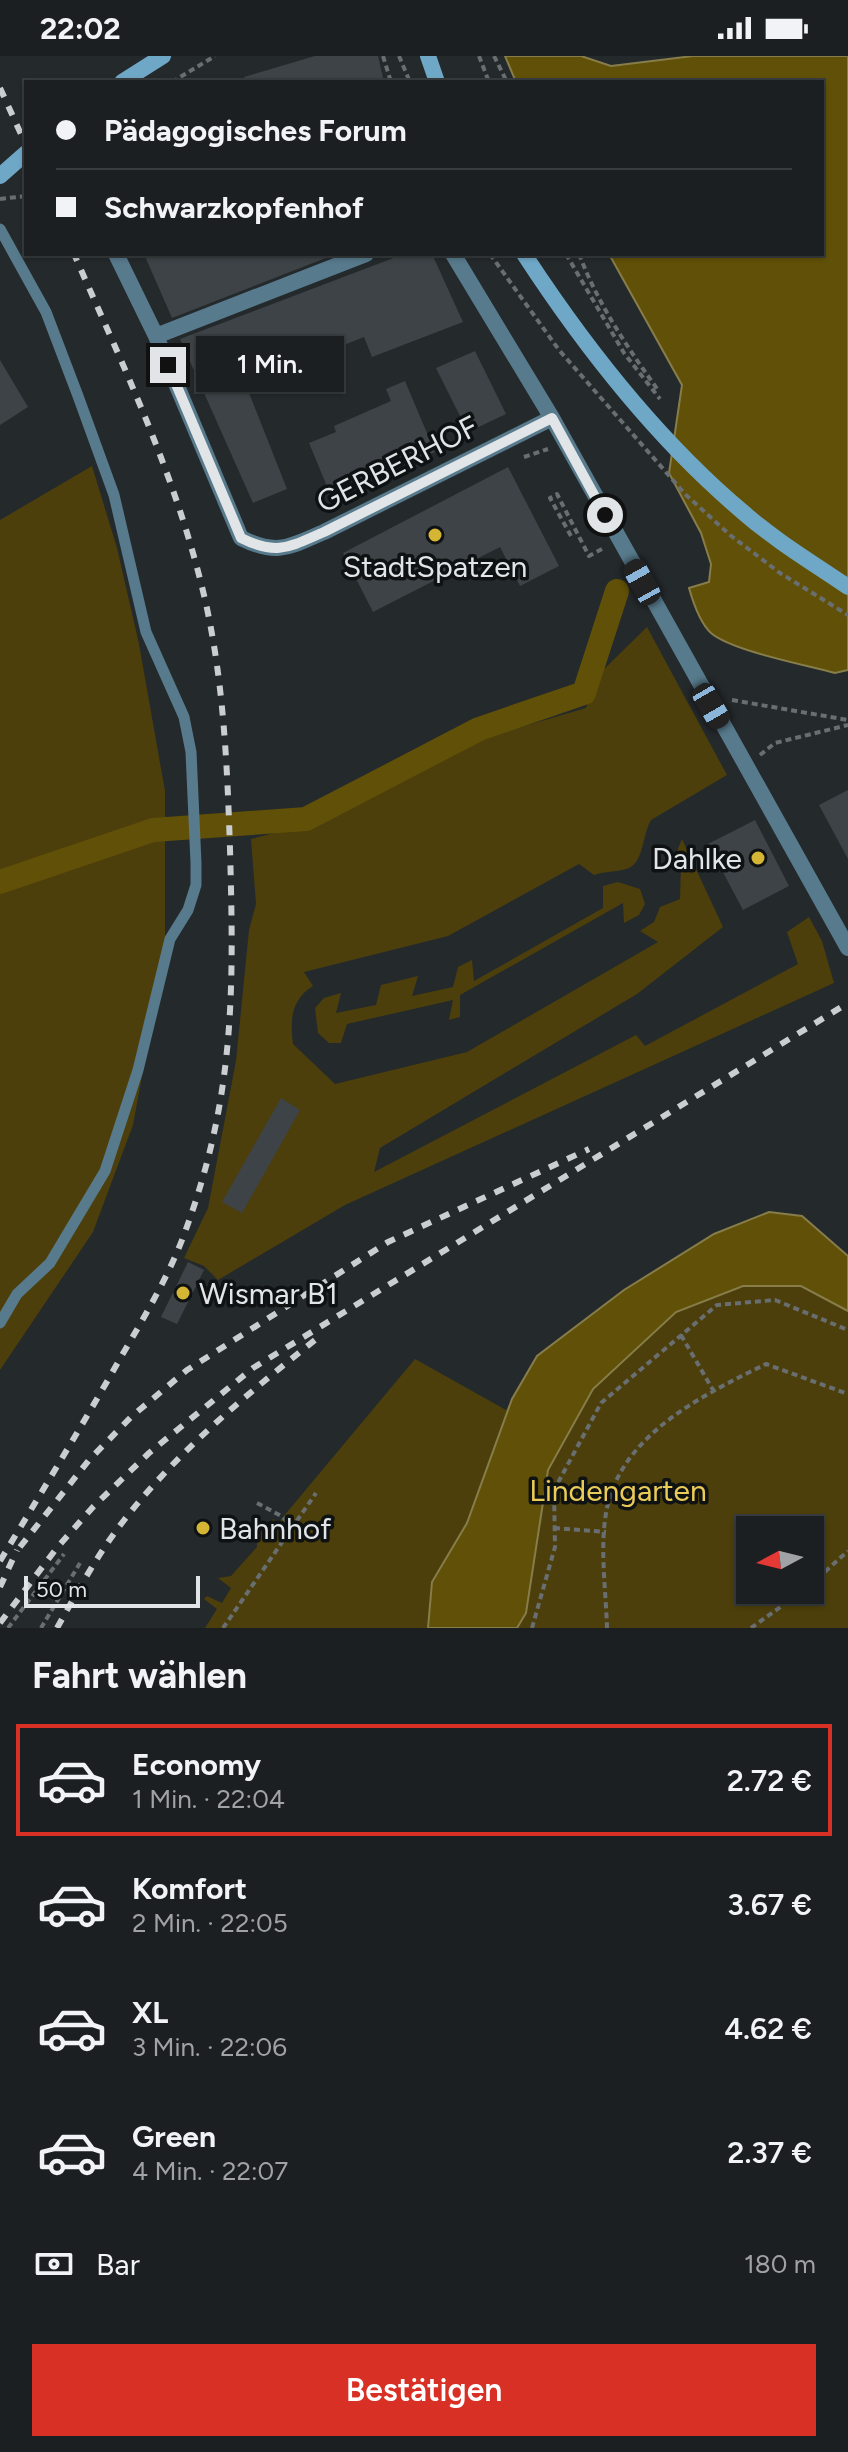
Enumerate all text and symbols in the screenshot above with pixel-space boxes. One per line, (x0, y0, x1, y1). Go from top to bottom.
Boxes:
text: 22:02 (40, 10, 121, 47)
text: Pädagogisches Forum (104, 112, 407, 149)
text: Schwarzkopfenhof (104, 189, 364, 226)
callout: 1 Min. (196, 337, 344, 393)
route end (150, 347, 186, 383)
text: 1 Min. (237, 348, 303, 380)
street label: GERBERHOF (310, 407, 484, 521)
route start (587, 497, 623, 533)
marker: StadtSpatzen (426, 526, 444, 544)
place label: StadtSpatzen (343, 548, 527, 585)
car (620, 555, 664, 609)
car (689, 679, 733, 733)
place label: Dahlke (652, 840, 742, 877)
marker: Dahlke (749, 849, 767, 867)
place label: Wismar B1 (199, 1275, 338, 1312)
marker: Wismar B1 (174, 1284, 192, 1302)
park label: Lindengarten (529, 1472, 707, 1509)
place label: Bahnhof (219, 1510, 331, 1547)
north arrow (736, 1516, 824, 1604)
map controls (736, 1516, 824, 1604)
marker: Bahnhof (194, 1519, 212, 1537)
scale bar (24, 1572, 200, 1608)
text: 50 m (36, 1576, 87, 1603)
text: Fahrt wählen (32, 1654, 247, 1697)
icon: car (36, 1744, 108, 1816)
text: Economy (132, 1746, 261, 1783)
text: 2.72 € (727, 1762, 812, 1799)
text: 1 Min. · 22:04 (132, 1783, 285, 1815)
icon: car (36, 1868, 108, 1940)
text: Komfort (132, 1870, 247, 1907)
text: 3.67 € (727, 1886, 812, 1923)
text: 2 Min. · 22:05 (132, 1907, 288, 1939)
icon: car (36, 1992, 108, 2064)
text: XL (132, 1994, 168, 2031)
text: 4.62 € (724, 2010, 812, 2047)
text: 3 Min. · 22:06 (132, 2031, 287, 2063)
icon: car (36, 2116, 108, 2188)
text: Green (132, 2118, 216, 2155)
text: 2.37 € (727, 2134, 812, 2171)
text: 4 Min. · 22:07 (132, 2155, 288, 2187)
icon: cash (32, 2242, 76, 2286)
text: Bar (96, 2246, 140, 2283)
text: 180 m (744, 2248, 816, 2280)
button: Bestätigen (32, 2344, 816, 2436)

